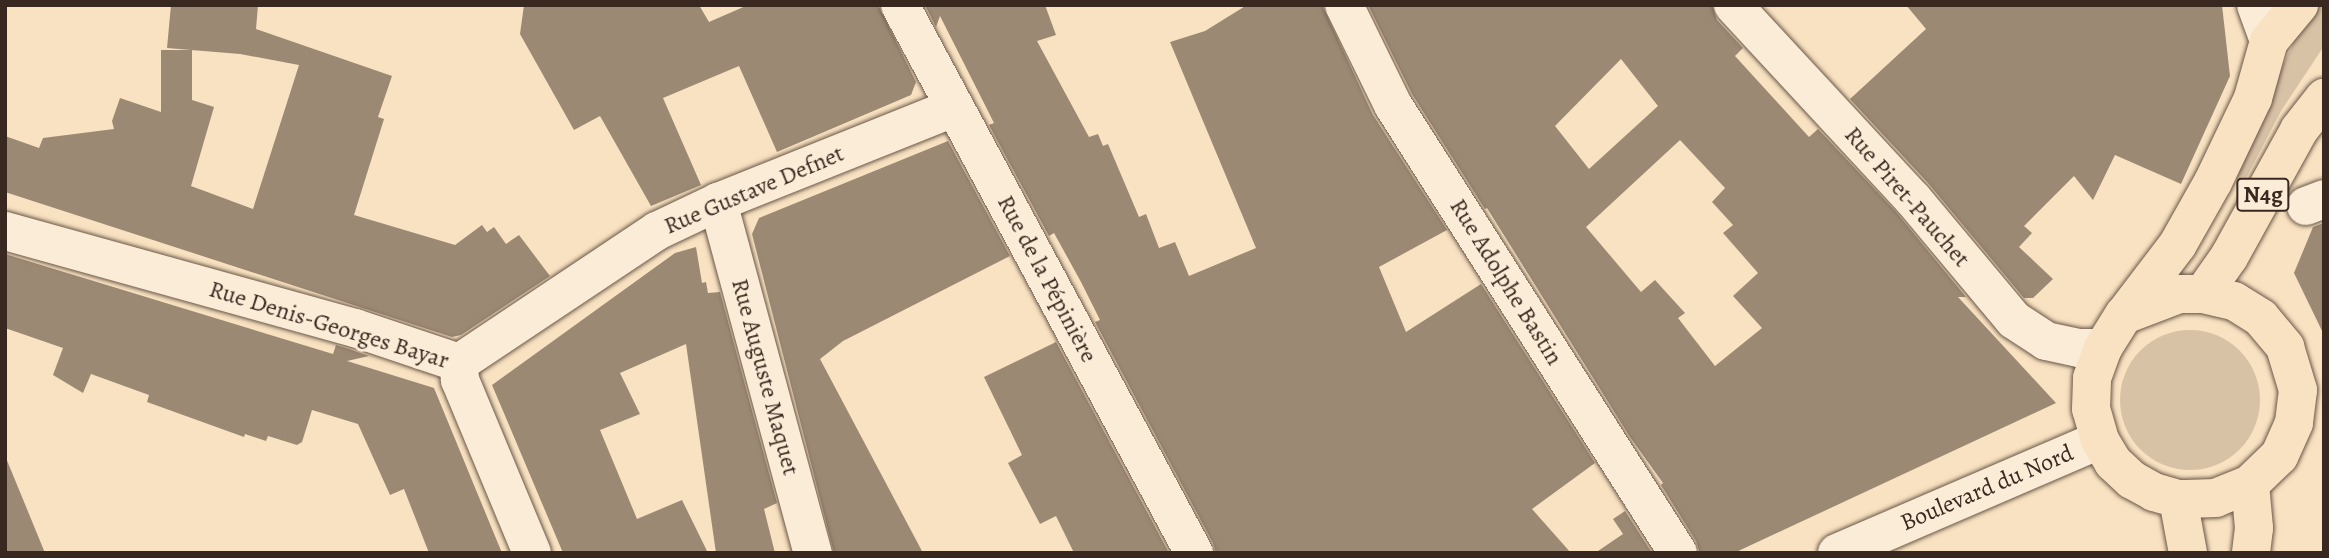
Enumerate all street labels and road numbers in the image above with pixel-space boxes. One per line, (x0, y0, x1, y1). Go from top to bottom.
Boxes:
street label: Rue Piret-Pauchet (1838, 121, 1976, 273)
street label: Rue Gustave Defnet (660, 139, 848, 241)
road number: N4g (2235, 176, 2291, 214)
street label: Rue de la Pépinière (991, 190, 1103, 368)
street label: Rue Adolphe Bastin (1443, 193, 1569, 371)
street label: Rue Denis-Georges Bayar (206, 275, 452, 375)
street label: Rue Auguste Maquet (725, 276, 805, 478)
street label: Boulevard du Nord (1896, 439, 2078, 537)

